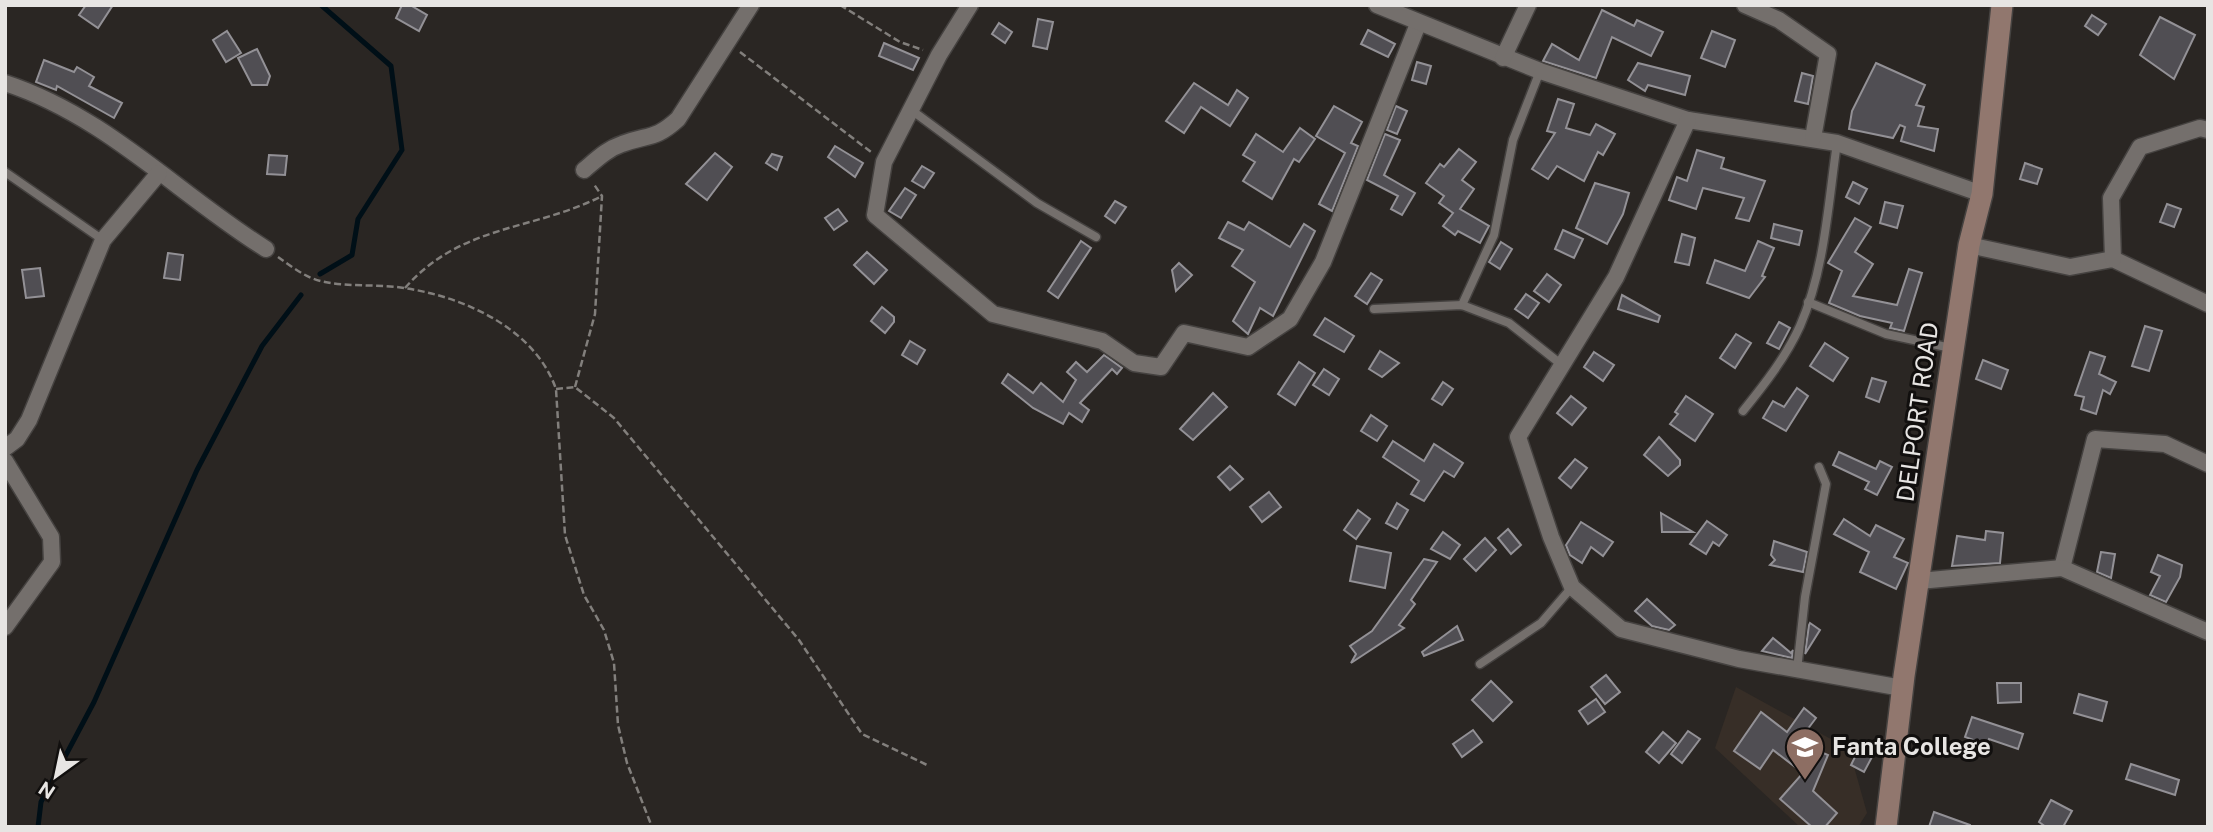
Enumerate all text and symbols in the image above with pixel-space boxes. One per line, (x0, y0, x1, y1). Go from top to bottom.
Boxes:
street label: DELPORT ROAD (1891, 320, 1943, 503)
school or university icon: Fanta College (1784, 726, 1826, 781)
place label: Fanta College (1832, 732, 1991, 760)
north arrow (21, 741, 91, 811)
text: N (35, 777, 59, 804)

